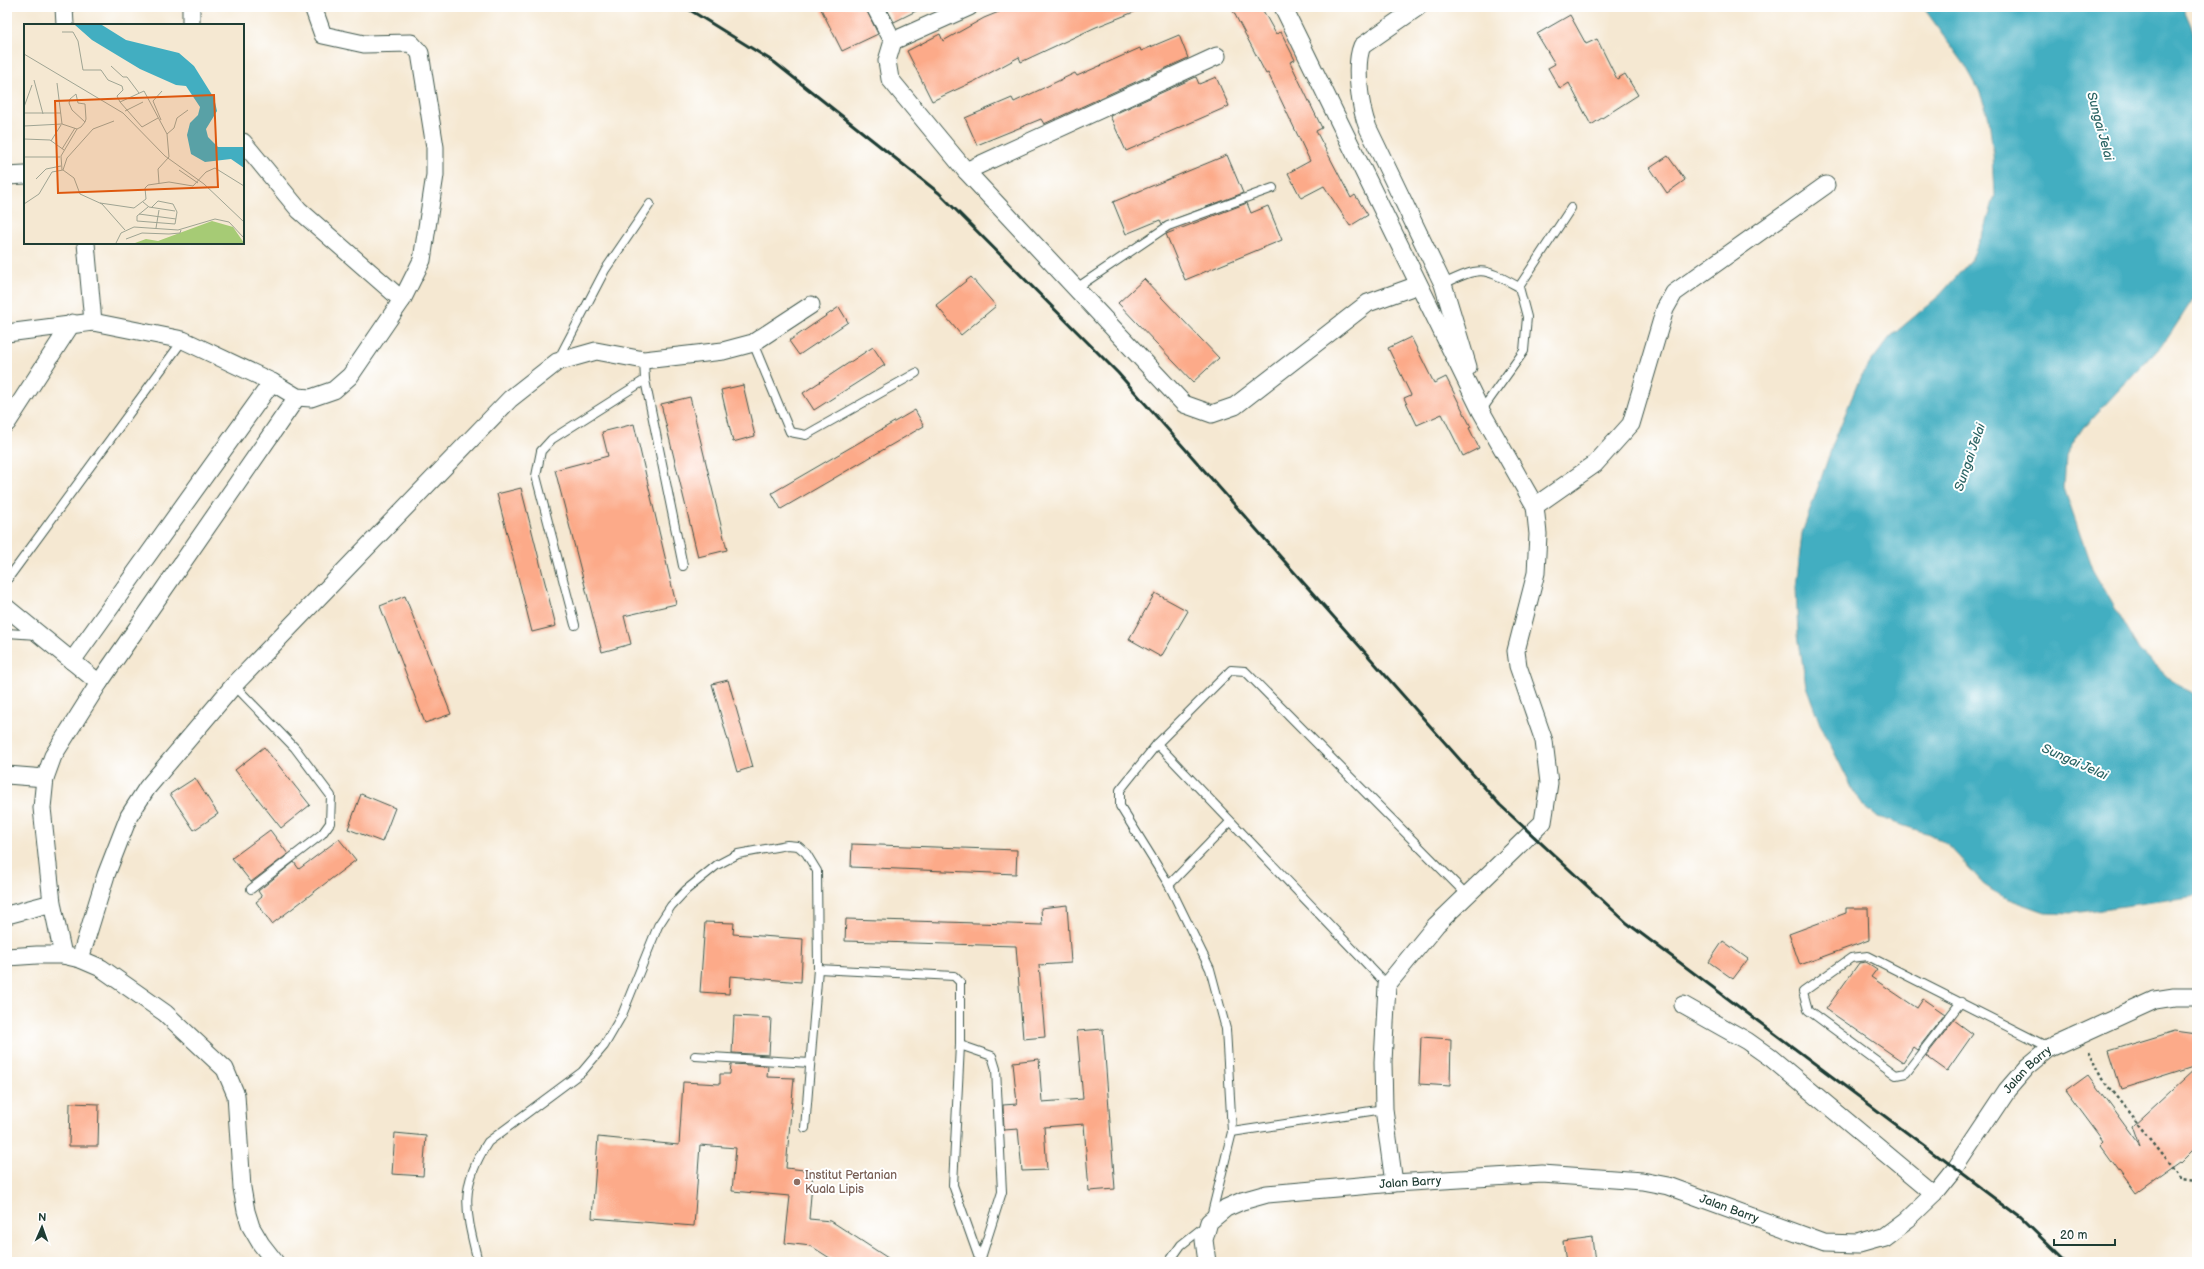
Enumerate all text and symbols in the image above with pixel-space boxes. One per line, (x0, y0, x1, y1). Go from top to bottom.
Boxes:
inset map (24, 24, 244, 244)
water label: Sungai Jelai (2083, 90, 2117, 164)
water label: Sungai Jelai (1951, 420, 1989, 493)
water label: Sungai Jelai (2039, 740, 2111, 784)
street label: Jalan Barry (2000, 1043, 2055, 1097)
place label: Institut Pertanian Kuala Lipis (805, 1168, 897, 1197)
street label: Jalan Barry (1379, 1173, 1442, 1192)
marker: Institut Pertanian Kuala Lipis (792, 1177, 802, 1187)
street label: Jalan Barry (1697, 1191, 1761, 1227)
north arrow (22, 1207, 62, 1247)
text: N (38, 1211, 47, 1224)
scale bar (2054, 1221, 2115, 1247)
text: 20 m (2060, 1228, 2087, 1243)

